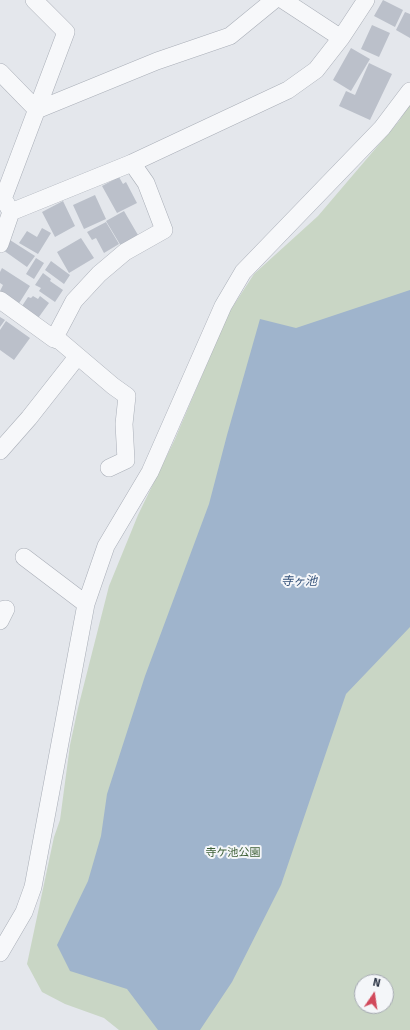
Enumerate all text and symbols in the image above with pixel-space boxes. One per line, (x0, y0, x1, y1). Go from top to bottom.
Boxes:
water label: 寺ヶ池 (281, 575, 317, 589)
park label: 寺ケ池公園 (206, 846, 260, 860)
north arrow (354, 974, 394, 1014)
text: N (371, 976, 382, 990)

